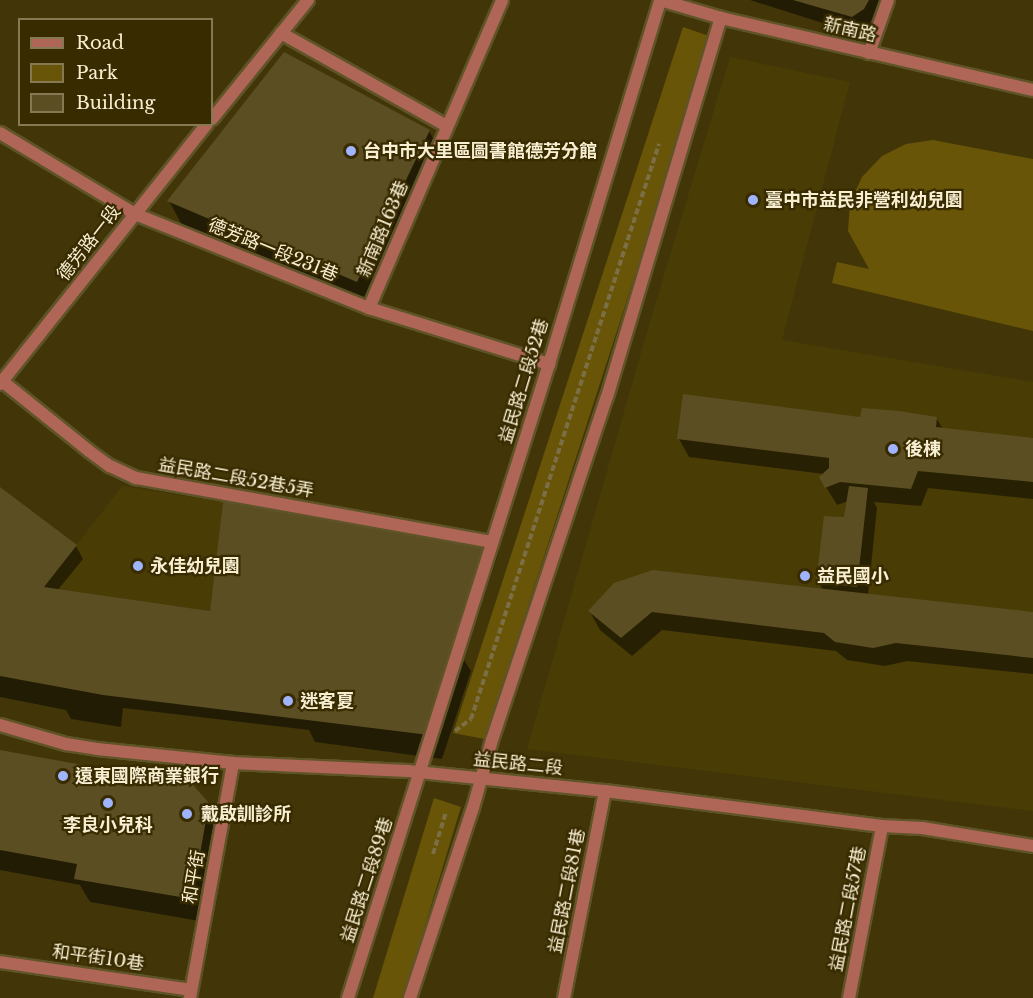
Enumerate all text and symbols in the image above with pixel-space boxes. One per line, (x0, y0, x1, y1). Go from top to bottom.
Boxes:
street label: 新南路 (821, 13, 879, 47)
legend (18, 18, 213, 126)
text: Road (76, 32, 124, 54)
text: Park (76, 62, 118, 84)
text: Building (76, 92, 155, 114)
place label: 台中市大里區圖書館德芳分館 (363, 140, 597, 162)
marker: 台中市大里區圖書館德芳分館 (344, 144, 358, 158)
street label: 新南路163巷 (353, 178, 413, 280)
place label: 臺中市益民非營利幼兒園 (765, 189, 963, 211)
marker: 臺中市益民非營利幼兒園 (746, 193, 760, 207)
street label: 德芳路一段 (53, 201, 125, 285)
street label: 德芳路一段231巷 (205, 214, 341, 286)
street label: 益民路二段52巷 (495, 316, 553, 446)
place label: 後棟 (905, 438, 941, 460)
marker: 後棟 (886, 442, 900, 456)
street label: 益民路二段52巷5弄 (157, 454, 315, 502)
place label: 永佳幼兒園 (150, 555, 240, 577)
marker: 永佳幼兒園 (131, 559, 145, 573)
place label: 益民國小 (817, 565, 889, 587)
marker: 益民國小 (798, 569, 812, 583)
place label: 迷客夏 (300, 690, 354, 712)
marker: 迷客夏 (281, 694, 295, 708)
street label: 益民路二段 (472, 749, 564, 779)
place label: 遠東國際商業銀行 (75, 765, 219, 787)
marker: 遠東國際商業銀行 (56, 769, 70, 783)
marker: 李良小兒科 (99, 794, 117, 812)
place label: 戴啟訓診所 (201, 803, 291, 825)
marker: 戴啟訓診所 (178, 805, 196, 823)
place label: 李良小兒科 (63, 814, 153, 836)
street label: 益民路二段89巷 (337, 815, 397, 945)
street label: 益民路二段81巷 (544, 827, 590, 955)
street label: 益民路二段57巷 (825, 844, 871, 974)
street label: 和平街 (179, 849, 209, 905)
street label: 和平街10巷 (51, 941, 145, 975)

